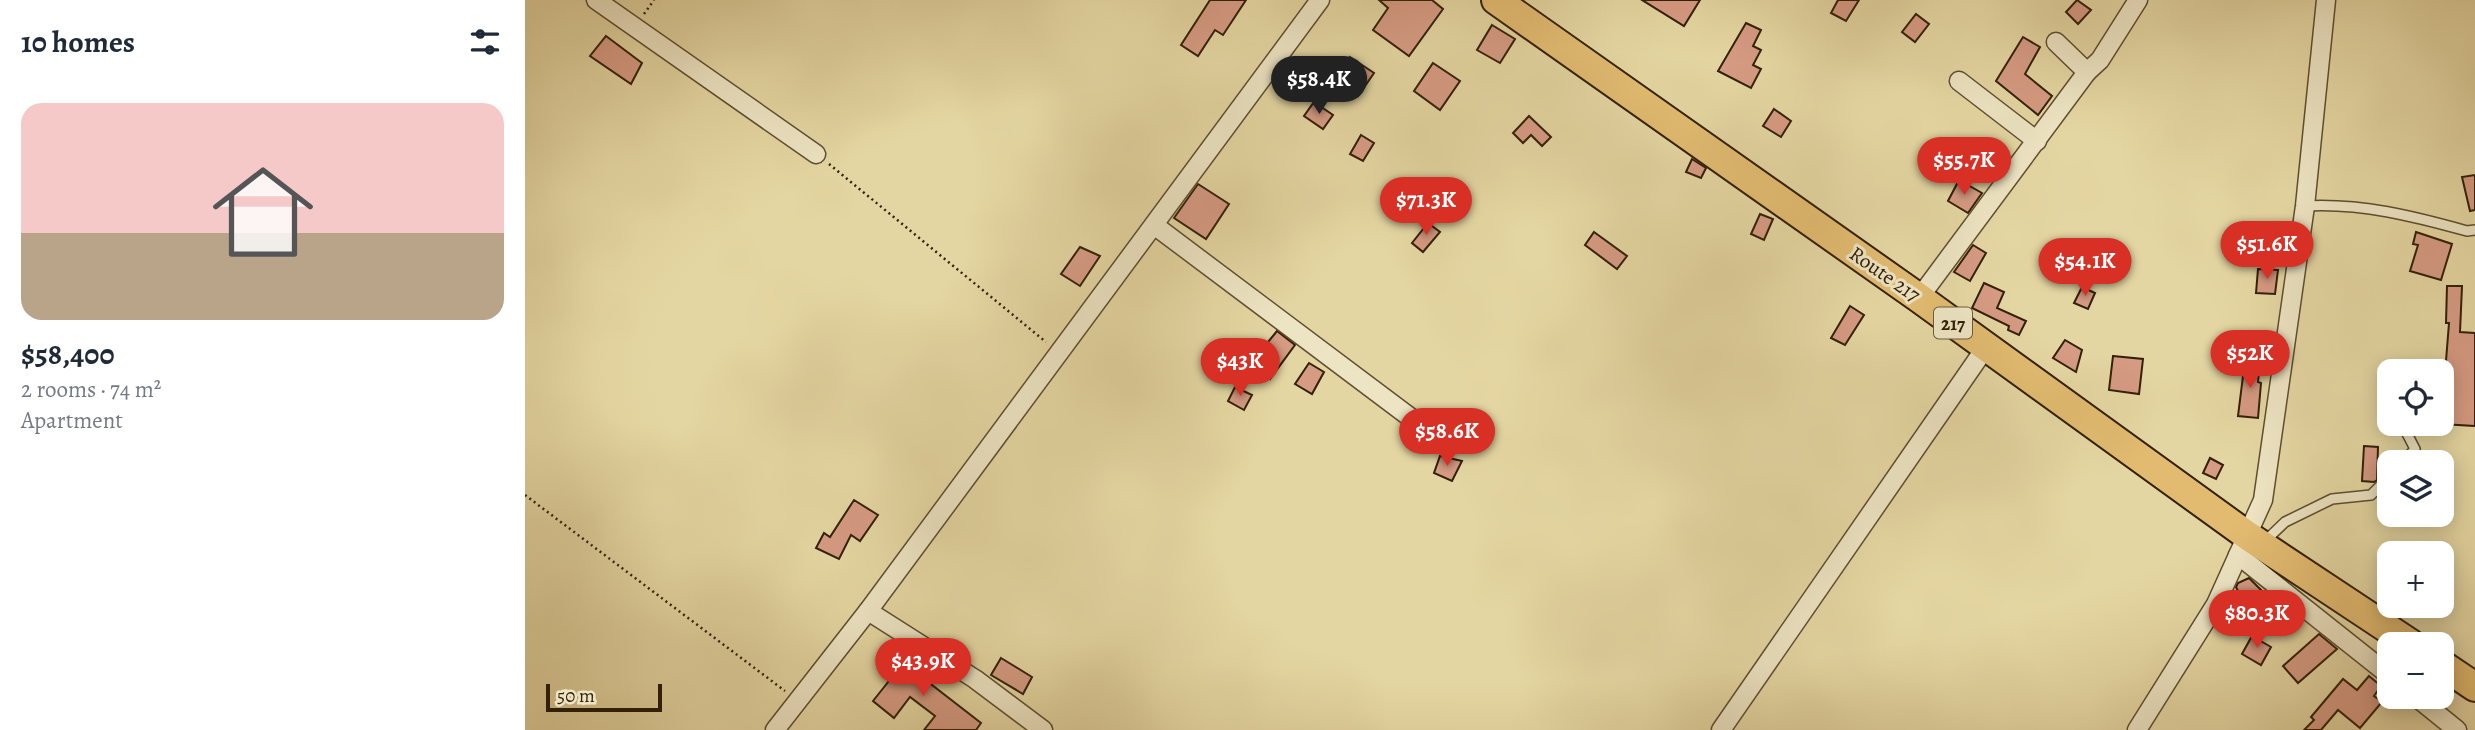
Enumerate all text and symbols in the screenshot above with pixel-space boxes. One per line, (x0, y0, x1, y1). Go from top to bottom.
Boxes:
text: 10 homes (21, 22, 135, 62)
icon: filters (466, 23, 504, 61)
pin: $58.4K (1262, 57, 1376, 116)
text: $58.4K (1287, 63, 1351, 94)
pin: $55.7K (1907, 138, 2021, 197)
text: $55.7K (1933, 144, 1995, 175)
icon: home (200, 149, 326, 275)
pin: $71.3K (1369, 177, 1483, 237)
text: $71.3K (1396, 184, 1456, 215)
pin: $51.6K (2210, 222, 2324, 281)
text: $51.6K (2237, 228, 2297, 259)
pin: $54.1K (2028, 238, 2142, 298)
street label: Route 217 (1844, 239, 1926, 309)
text: $54.1K (2054, 245, 2116, 276)
road number: 217 (1934, 308, 1972, 338)
pin: $52K (2209, 330, 2291, 390)
text: $58,400 (21, 334, 115, 374)
text: $52K (2227, 337, 2273, 368)
pin: $43K (1199, 338, 1281, 398)
text: $43K (1217, 345, 1263, 376)
map controls (2377, 359, 2454, 709)
button: locate (2377, 359, 2454, 436)
text: 2 rooms · 74 m² (21, 374, 161, 405)
text: Apartment (21, 405, 123, 436)
pin: $58.6K (1390, 408, 1504, 468)
text: $58.6K (1415, 415, 1479, 446)
button: layers (2377, 450, 2454, 527)
button: + (2377, 541, 2454, 618)
pin: $80.3K (2200, 590, 2314, 650)
text: $80.3K (2225, 597, 2289, 628)
button: − (2377, 632, 2454, 709)
pin: $43.9K (866, 638, 980, 698)
text: $43.9K (891, 645, 955, 676)
scale bar (546, 681, 661, 713)
text: 50 m (557, 683, 595, 709)

